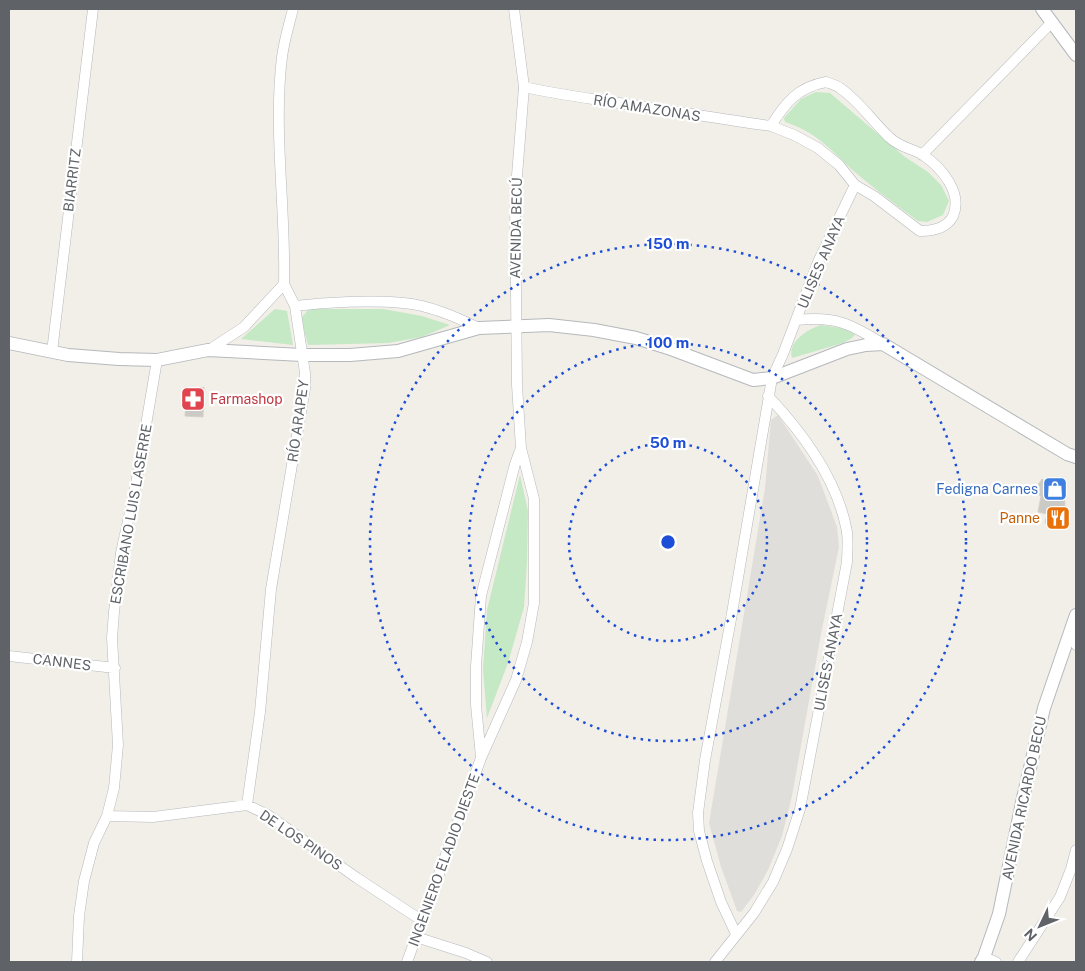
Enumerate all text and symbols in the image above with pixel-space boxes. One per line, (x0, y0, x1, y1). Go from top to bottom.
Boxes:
street label: RÍO AMAZONAS (592, 91, 702, 124)
street label: BIARRITZ (60, 147, 84, 213)
street label: AVENIDA BECÚ (505, 177, 525, 279)
street label: ULISES ANAYA (794, 213, 848, 311)
text: 150 m (646, 235, 690, 252)
text: 100 m (647, 334, 689, 351)
street label: RÍO ARAPEY (283, 378, 312, 463)
pharmacy icon: Farmashop (180, 386, 206, 412)
place label: Farmashop (210, 391, 283, 407)
street label: ESCRIBANO LUIS LASERRE (107, 423, 155, 605)
text: 50 m (650, 434, 686, 451)
shop icon: Fedigna Carnes (1042, 476, 1068, 502)
place label: Fedigna Carnes (936, 481, 1038, 497)
restaurant icon: Panne (1045, 505, 1071, 531)
place label: Panne (999, 510, 1040, 526)
centre of rings (659, 533, 677, 551)
street label: ULISES ANAYA (811, 612, 845, 712)
street label: CANNES (32, 650, 92, 674)
street label: AVENIDA RICARDO BECU (999, 715, 1049, 881)
street label: INGENIERO ELADIO DIESTE (405, 771, 483, 949)
street label: DE LOS PINOS (257, 807, 345, 873)
north arrow (1015, 901, 1065, 951)
text: N (1021, 925, 1040, 944)

